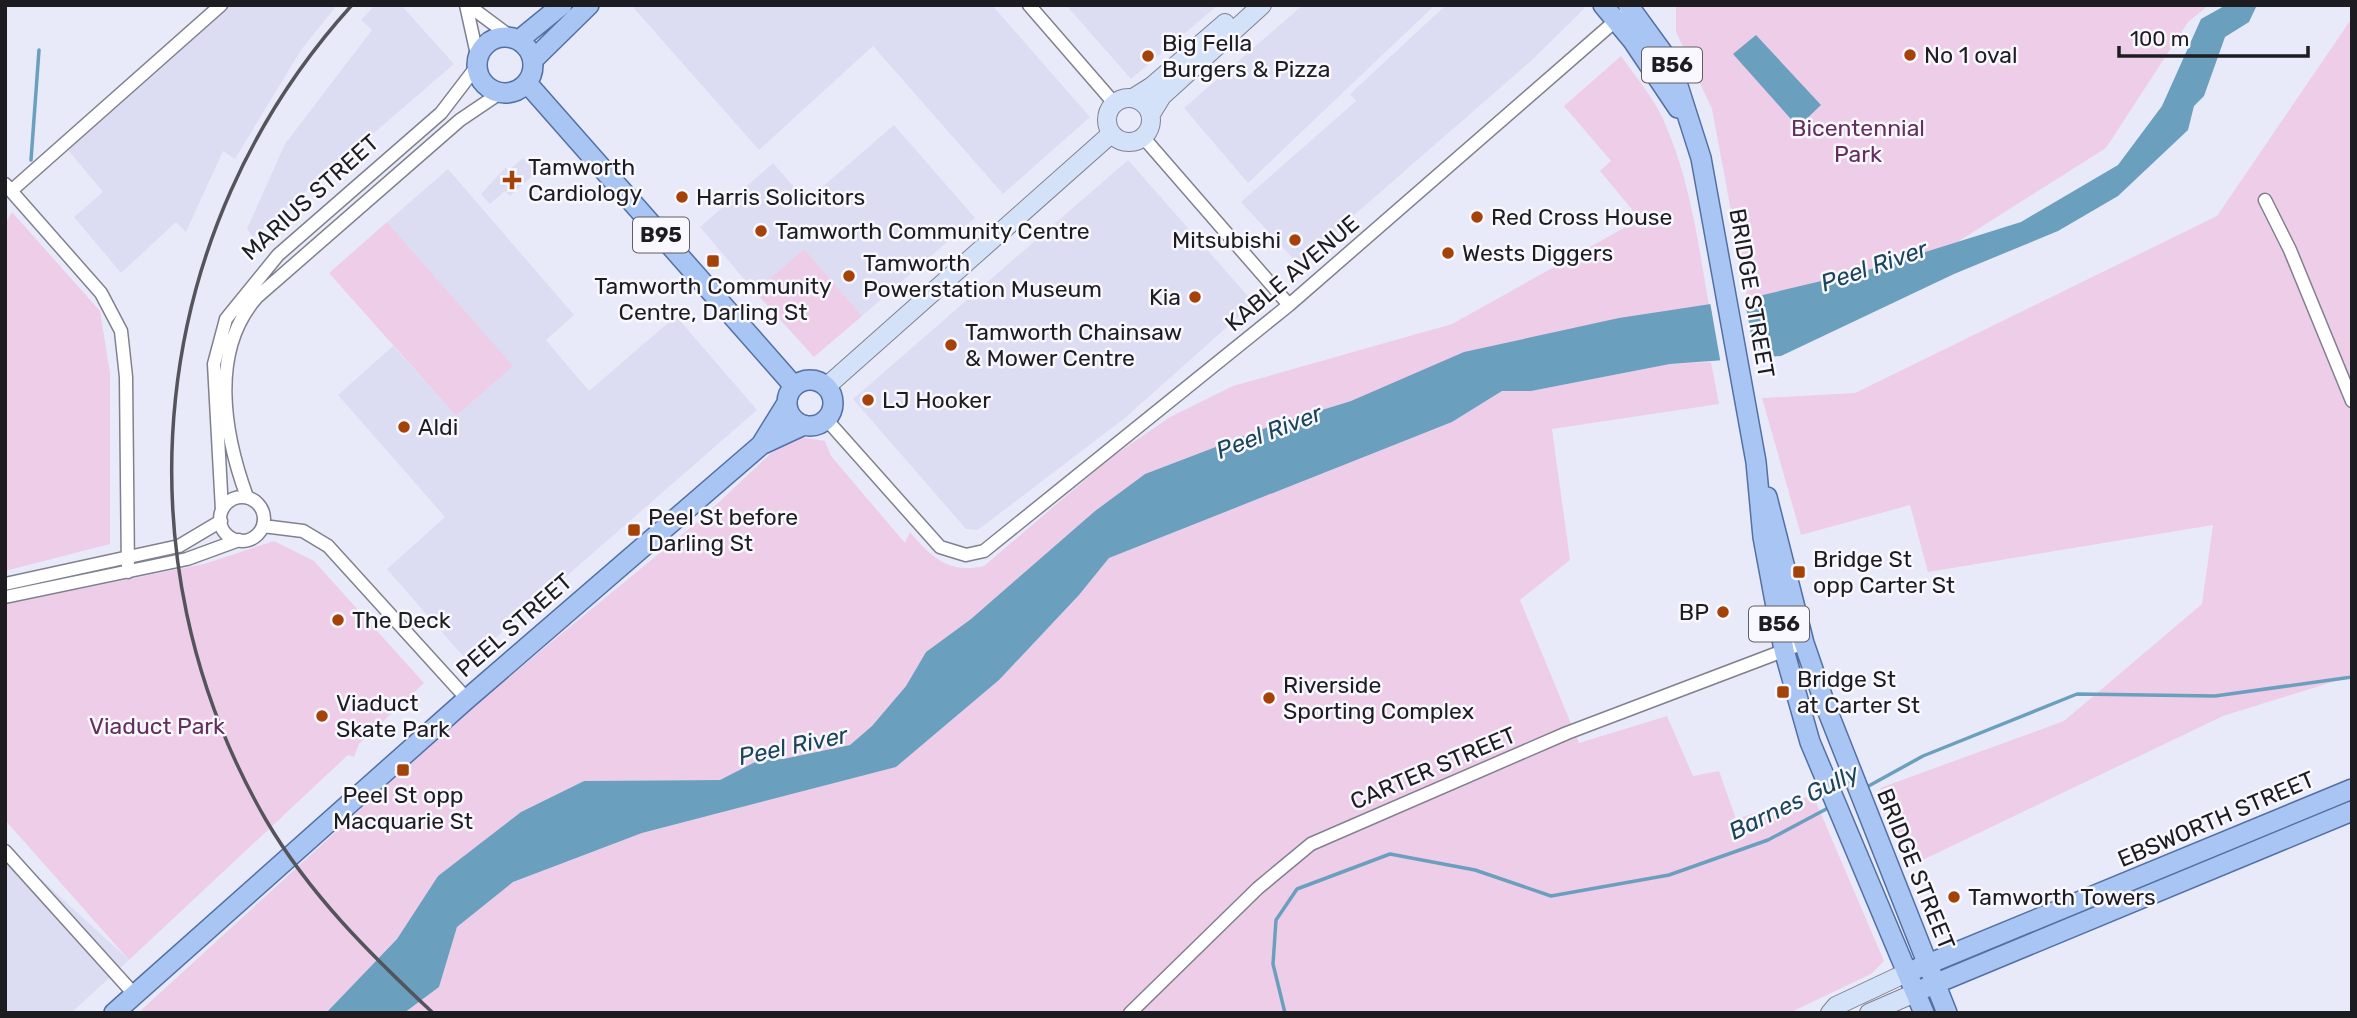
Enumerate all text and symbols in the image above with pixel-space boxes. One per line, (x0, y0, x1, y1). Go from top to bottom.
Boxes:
scale bar (2119, 14, 2308, 58)
text: 100 m (2130, 26, 2189, 51)
place label: Big Fella Burgers & Pizza (1162, 29, 1330, 83)
place label: No 1 oval (1924, 41, 2018, 69)
marker: No 1 oval (1902, 47, 1918, 63)
marker: Big Fella Burgers & Pizza (1140, 48, 1156, 64)
road number: B56 (1642, 48, 1702, 82)
park label: Bicentennial Park (1791, 114, 1925, 168)
street label: MARIUS STREET (236, 128, 384, 266)
place label: Tamworth Cardiology (528, 153, 642, 207)
marker: Tamworth Cardiology (502, 170, 522, 190)
place label: Harris Solicitors (696, 183, 865, 211)
marker: Harris Solicitors (674, 189, 690, 205)
place label: Red Cross House (1491, 203, 1672, 231)
street label: BRIDGE STREET (1723, 206, 1781, 380)
street label: KABLE AVENUE (1219, 209, 1365, 337)
marker: Red Cross House (1469, 209, 1485, 225)
place label: Tamworth Community Centre (775, 217, 1090, 245)
road number: B95 (633, 218, 689, 252)
marker: Tamworth Community Centre (753, 223, 769, 239)
place label: Mitsubishi (1172, 226, 1281, 254)
marker: Mitsubishi (1287, 232, 1303, 248)
water label: Peel River (1817, 234, 1932, 297)
place label: Wests Diggers (1462, 239, 1613, 267)
marker: Wests Diggers (1440, 245, 1456, 261)
place label: Tamworth Powerstation Museum (863, 249, 1102, 303)
marker: Tamworth Community Centre, Darling St (705, 253, 721, 269)
marker: Tamworth Powerstation Museum (841, 268, 857, 284)
place label: Tamworth Community Centre, Darling St (594, 272, 832, 326)
place label: Kia (1149, 283, 1181, 311)
marker: Kia (1187, 289, 1203, 305)
place label: Tamworth Chainsaw & Mower Centre (965, 318, 1182, 372)
marker: Tamworth Chainsaw & Mower Centre (943, 337, 959, 353)
place label: LJ Hooker (882, 386, 991, 414)
marker: LJ Hooker (860, 392, 876, 408)
water label: Peel River (1212, 399, 1327, 465)
place label: Aldi (418, 413, 458, 441)
marker: Aldi (396, 419, 412, 435)
place label: Peel St before Darling St (648, 503, 798, 557)
marker: Peel St before Darling St (626, 522, 642, 538)
place label: Bridge St opp Carter St (1813, 545, 1955, 599)
marker: Bridge St opp Carter St (1791, 564, 1807, 580)
street label: PEEL STREET (450, 567, 578, 683)
place label: BP (1679, 598, 1709, 626)
marker: BP (1715, 604, 1731, 620)
place label: The Deck (352, 606, 451, 634)
road number: B56 (1749, 606, 1809, 642)
marker: The Deck (330, 612, 346, 628)
place label: Bridge St at Carter St (1797, 665, 1920, 719)
place label: Riverside Sporting Complex (1283, 671, 1474, 725)
marker: Bridge St at Carter St (1775, 684, 1791, 700)
place label: Viaduct Skate Park (336, 689, 450, 743)
marker: Riverside Sporting Complex (1261, 690, 1277, 706)
marker: Viaduct Skate Park (314, 708, 330, 724)
park label: Viaduct Park (89, 712, 225, 740)
water label: Peel River (736, 721, 851, 771)
street label: CARTER STREET (1346, 721, 1520, 815)
water label: Barnes Gully (1724, 758, 1864, 846)
marker: Peel St opp Macquarie St (395, 762, 411, 778)
street label: EBSWORTH STREET (2113, 765, 2319, 873)
place label: Peel St opp Macquarie St (333, 781, 473, 835)
street label: BRIDGE STREET (1871, 784, 1961, 954)
place label: Tamworth Towers (1968, 883, 2156, 911)
marker: Tamworth Towers (1946, 889, 1962, 905)

